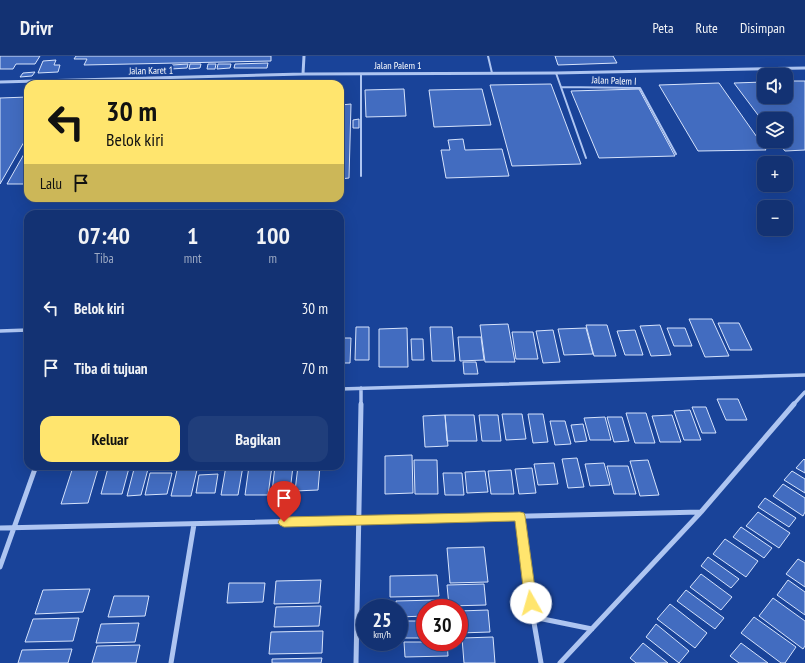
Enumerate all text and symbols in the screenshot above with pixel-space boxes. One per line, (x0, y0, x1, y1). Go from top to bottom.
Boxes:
text: Drivr (20, 16, 53, 40)
text: Peta (652, 19, 674, 37)
text: Rute (696, 19, 718, 37)
text: Disimpan (740, 19, 785, 37)
street label: Jalan Palem 1 (373, 59, 422, 72)
street label: Jalan Karet 1 (128, 64, 173, 77)
map controls (757, 68, 793, 236)
button: sound (757, 68, 793, 104)
street label: Jalan Palem I (590, 73, 637, 88)
text: 30 m (106, 92, 157, 129)
icon: left (40, 96, 92, 148)
button: layers (757, 112, 793, 148)
text: Belok kiri (106, 128, 164, 151)
button: + (757, 156, 793, 192)
icon: arrive (70, 172, 92, 194)
text: Lalu (40, 174, 62, 193)
button: − (757, 200, 793, 236)
text: 07:40 (78, 220, 130, 251)
text: 1 (187, 220, 198, 251)
text: 100 (256, 220, 290, 251)
text: Tiba (94, 250, 114, 267)
text: mnt (184, 250, 202, 267)
text: m (269, 250, 277, 267)
icon: left (40, 297, 62, 319)
text: Belok kiri (74, 299, 124, 318)
text: 30 m (302, 299, 328, 318)
icon: arrive (40, 357, 62, 379)
text: Tiba di tujuan (74, 359, 148, 378)
text: 70 m (302, 359, 328, 378)
button: Keluar (40, 416, 180, 462)
button: Bagikan (188, 416, 328, 462)
pin (267, 481, 301, 522)
icon: arrive (273, 487, 295, 509)
position arrow (510, 582, 552, 624)
speed limit sign: 30 (416, 599, 468, 651)
text: 25 (372, 607, 392, 633)
text: km/h (373, 628, 391, 641)

